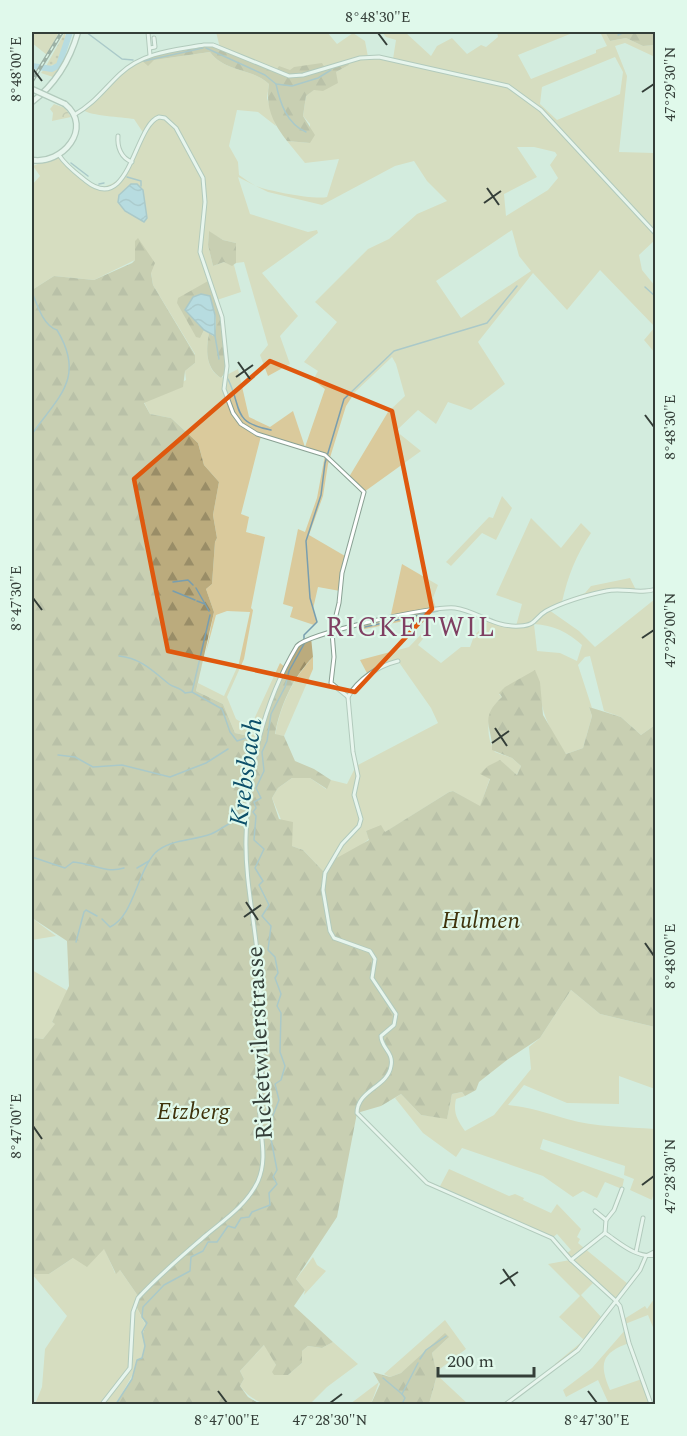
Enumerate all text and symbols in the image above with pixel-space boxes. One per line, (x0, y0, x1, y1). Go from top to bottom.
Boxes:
text: 8°48'30"E (345, 6, 411, 29)
text: 8°48'00"E (5, 36, 28, 102)
text: 47°29'30"N (659, 46, 682, 122)
text: 8°48'30"E (659, 394, 682, 460)
text: 8°47'30"E (5, 565, 28, 631)
text: 47°29'00"N (659, 592, 682, 668)
district label: RICKETWIL (326, 607, 496, 649)
water label: Krebsbach (219, 715, 273, 829)
park label: Hulmen (442, 903, 521, 939)
text: 8°48'00"E (659, 923, 682, 989)
street label: Ricketwilerstrasse (237, 945, 283, 1141)
text: 8°47'00"E (5, 1093, 28, 1159)
park label: Etzberg (157, 1094, 231, 1130)
text: 47°28'30"N (659, 1138, 682, 1214)
scale bar (438, 1340, 534, 1378)
text: 200 m (447, 1348, 494, 1375)
text: 8°47'00"E (194, 1409, 260, 1432)
text: 47°28'30"N (293, 1409, 368, 1432)
text: 8°47'30"E (564, 1409, 630, 1432)

